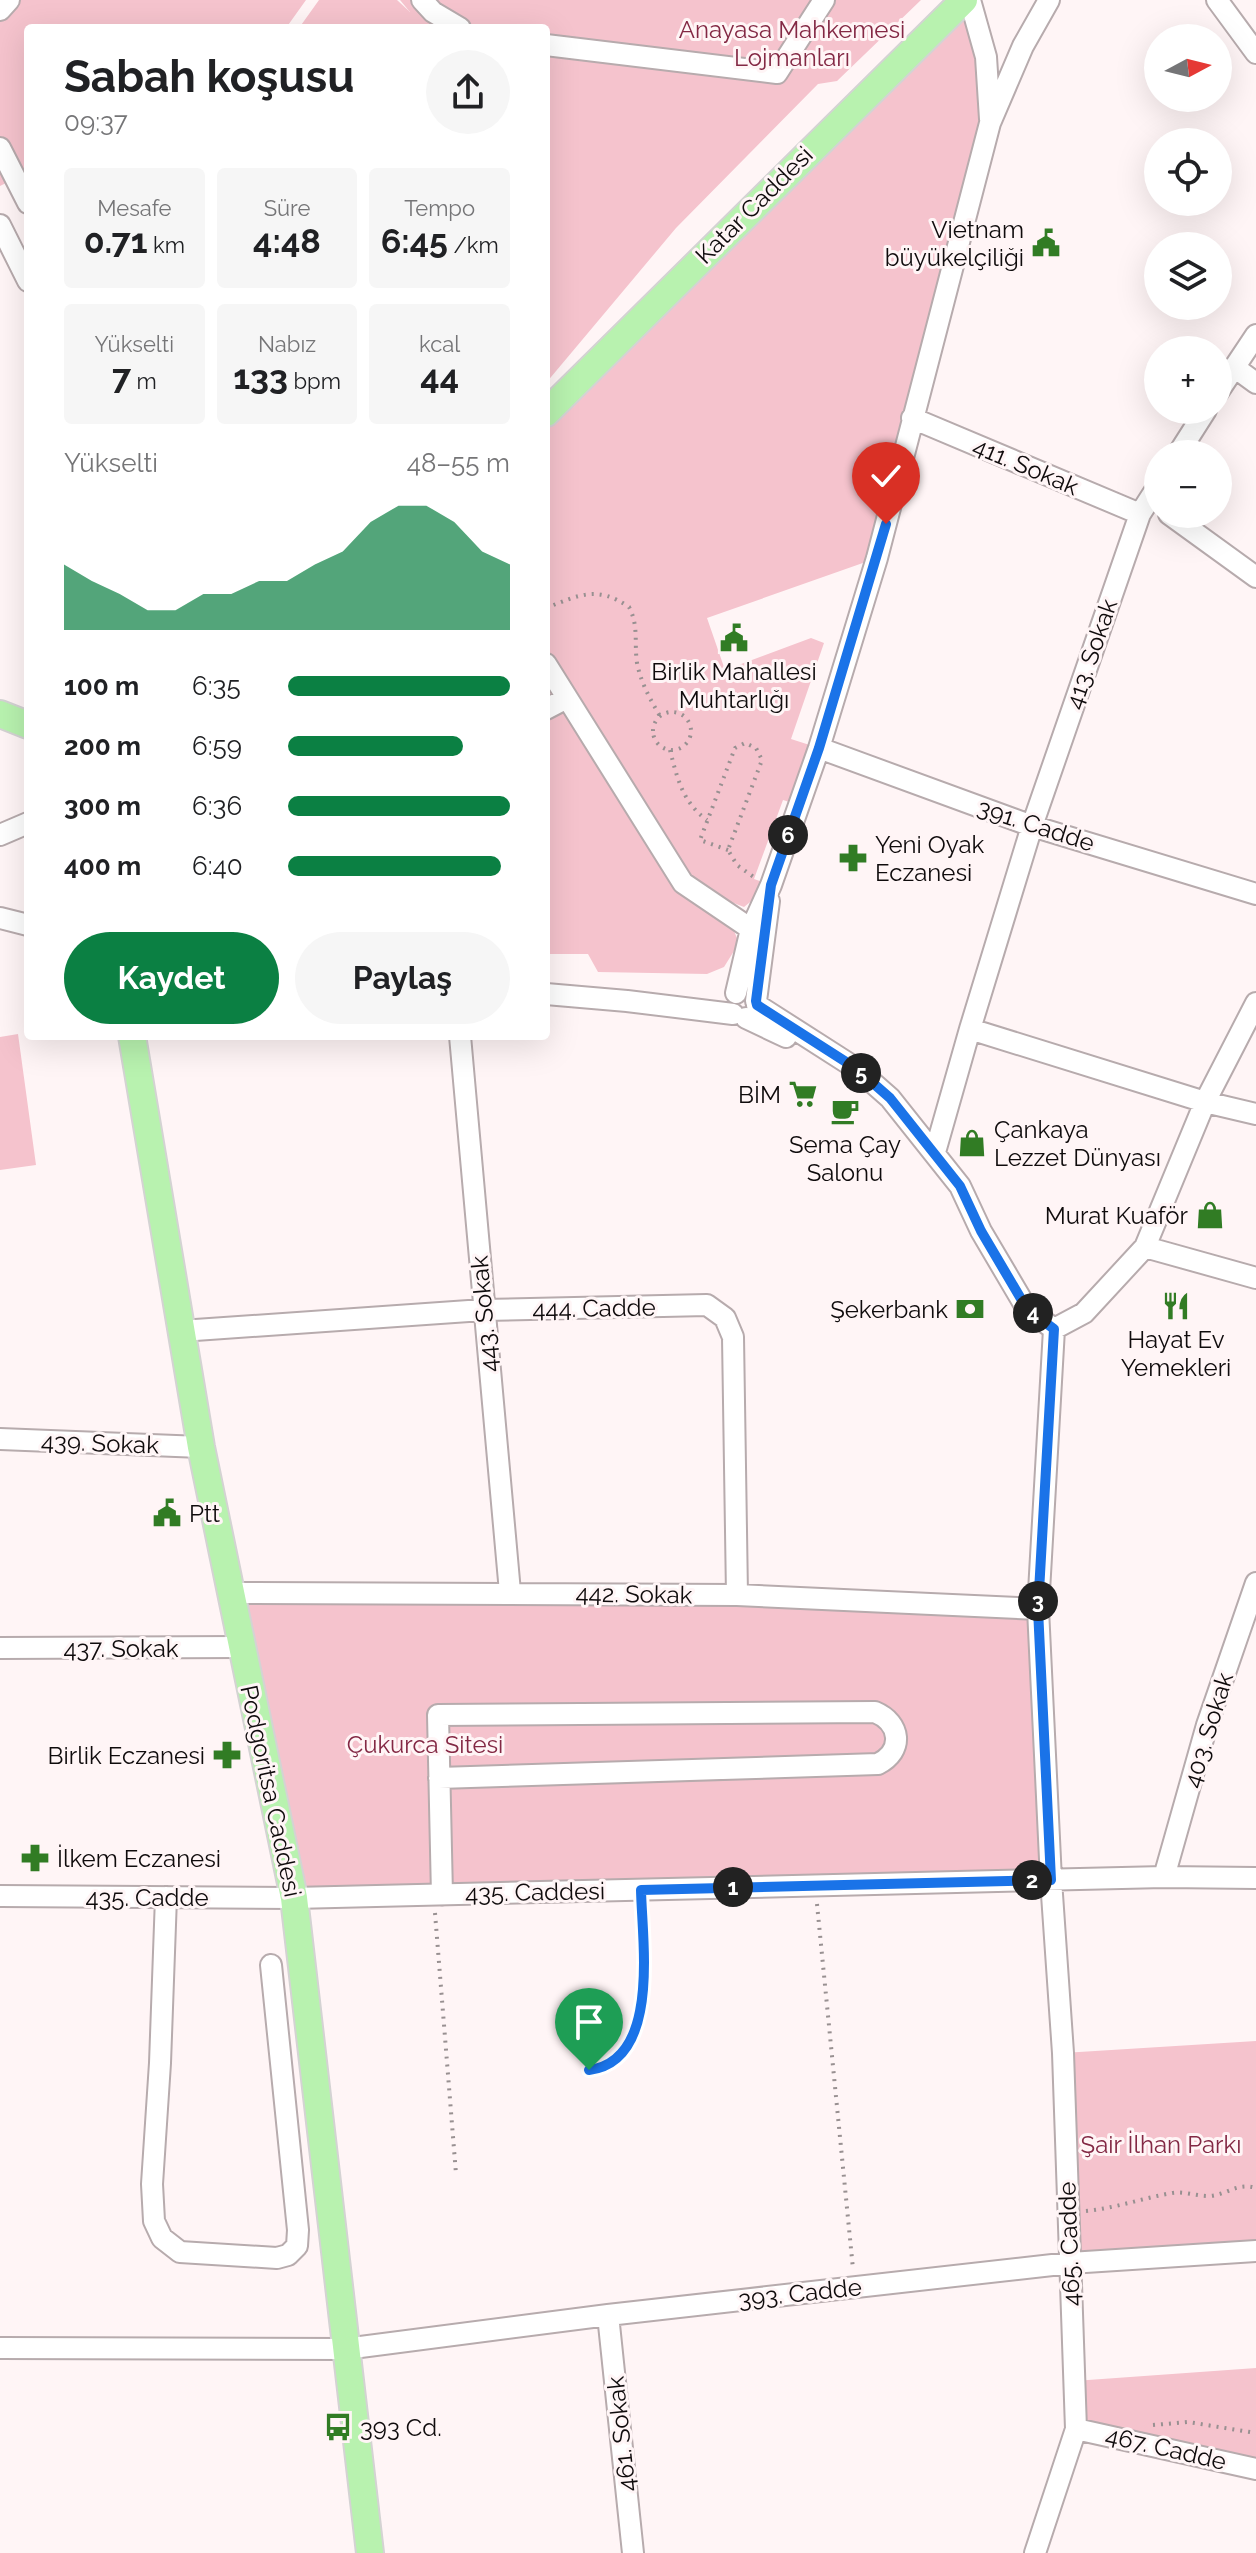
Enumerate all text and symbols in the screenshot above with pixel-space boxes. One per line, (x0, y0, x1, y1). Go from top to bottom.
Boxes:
park label: Anayasa Mahkemesi Lojmanları (679, 15, 905, 72)
north arrow (1144, 24, 1232, 112)
map controls (1144, 24, 1232, 528)
button: share (426, 50, 510, 134)
text: Sabah koşusu (64, 51, 354, 102)
text: 09:37 (64, 107, 128, 137)
button: locate (1144, 128, 1232, 216)
street label: Katar Caddesi (689, 140, 819, 270)
text: Mesafe (97, 195, 172, 221)
text: Süre (264, 195, 310, 221)
text: Tempo (404, 195, 475, 221)
place label: Vietnam büyükelçiliği (885, 215, 1024, 272)
text: 0.71 (84, 221, 147, 261)
text: 4:48 (253, 221, 321, 261)
text: 6:45 (381, 221, 448, 261)
public building icon: Vietnam büyükelçiliği (1031, 228, 1061, 258)
text: km (147, 232, 185, 258)
text: /km (448, 232, 499, 258)
button: layers (1144, 232, 1232, 320)
text: Yükselti (95, 331, 174, 357)
text: Nabız (258, 331, 316, 357)
text: kcal (419, 331, 460, 357)
button: + (1144, 336, 1232, 424)
text: 7 (112, 357, 131, 397)
text: 133 (233, 357, 288, 397)
text: 44 (420, 357, 459, 397)
text: m (131, 368, 157, 394)
text: bpm (288, 368, 341, 394)
street label: 411. Sokak (969, 431, 1083, 501)
button: − (1144, 440, 1232, 528)
pin (852, 442, 920, 524)
text: Yükselti (64, 448, 158, 478)
text: 48–55 m (407, 448, 510, 478)
icon: check (864, 454, 908, 498)
street label: 413. Sokak (1059, 595, 1123, 713)
public building icon: Birlik Mahallesi Muhtarlığı (719, 623, 749, 653)
place label: Birlik Mahallesi Muhtarlığı (651, 657, 817, 714)
text: 100 m (64, 671, 139, 701)
text: 6:35 (192, 671, 241, 701)
text: 200 m (64, 731, 141, 761)
text: 6:59 (192, 731, 242, 761)
text: 300 m (64, 791, 141, 821)
text: 6:36 (192, 791, 242, 821)
street label: 391. Cadde (974, 792, 1098, 858)
pin: 6 (768, 815, 808, 855)
text: 6 (781, 822, 795, 848)
place label: Yeni Oyak Eczanesi (875, 830, 985, 887)
pharmacy icon: Yeni Oyak Eczanesi (838, 843, 868, 873)
text: 400 m (64, 851, 141, 881)
text: 6:40 (192, 851, 243, 881)
button: Kaydet (64, 932, 279, 1024)
button: Paylaş (295, 932, 510, 1024)
pin: 5 (841, 1053, 881, 1093)
text: 5 (855, 1060, 867, 1086)
supermarket icon: BİM (788, 1079, 818, 1109)
place label: BİM (738, 1080, 781, 1109)
cafe icon: Sema Çay Salonu (830, 1096, 860, 1126)
place label: Çankaya Lezzet Dünyası (994, 1115, 1161, 1172)
shop icon: Çankaya Lezzet Dünyası (957, 1128, 987, 1158)
place label: Sema Çay Salonu (789, 1130, 901, 1187)
shop icon: Murat Kuaför (1195, 1200, 1225, 1230)
place label: Murat Kuaför (1045, 1201, 1189, 1230)
street label: 443. Sokak (464, 1254, 504, 1374)
restaurant icon: Hayat Ev Yemekleri (1161, 1291, 1191, 1321)
street label: 444. Cadde (532, 1292, 656, 1324)
pin: 4 (1013, 1293, 1053, 1333)
bank icon: Şekerbank (955, 1294, 985, 1324)
place label: Şekerbank (830, 1295, 948, 1324)
text: 4 (1027, 1300, 1039, 1326)
place label: Hayat Ev Yemekleri (1121, 1325, 1231, 1382)
street label: 439. Sokak (41, 1426, 160, 1460)
public building icon: Ptt (152, 1498, 182, 1528)
place label: Ptt (189, 1499, 220, 1528)
street label: 442. Sokak (575, 1578, 693, 1610)
pin: 3 (1018, 1581, 1058, 1621)
text: 3 (1032, 1588, 1044, 1614)
street label: 437. Sokak (63, 1634, 179, 1663)
street label: 403. Sokak (1177, 1669, 1239, 1791)
street label: Podgoritsa Caddesi (234, 1682, 308, 1900)
park label: Çukurca Sitesi (347, 1730, 503, 1759)
pharmacy icon: Birlik Eczanesi (212, 1740, 242, 1770)
place label: Birlik Eczanesi (48, 1741, 205, 1770)
pharmacy icon: İlkem Eczanesi (20, 1843, 50, 1873)
place label: İlkem Eczanesi (57, 1844, 221, 1873)
pin: 2 (1012, 1860, 1052, 1900)
pin: 1 (713, 1867, 753, 1907)
text: 2 (1026, 1867, 1038, 1893)
text: 1 (728, 1874, 738, 1900)
street label: 435. Caddesi (465, 1876, 605, 1908)
street label: 435. Cadde (85, 1883, 209, 1912)
pin (555, 1988, 623, 2070)
icon: arrive (567, 2000, 611, 2044)
park label: Şair İlhan Parkı (1081, 2130, 1241, 2159)
street label: 465. Cadde (1052, 2181, 1086, 2307)
street label: 393. Cadde (737, 2272, 863, 2314)
street label: 461. Sokak (600, 2375, 641, 2493)
bus stop icon: 393 Cd. (323, 2412, 353, 2442)
place label: 393 Cd. (360, 2413, 442, 2442)
street label: 467. Cadde (1103, 2420, 1229, 2476)

